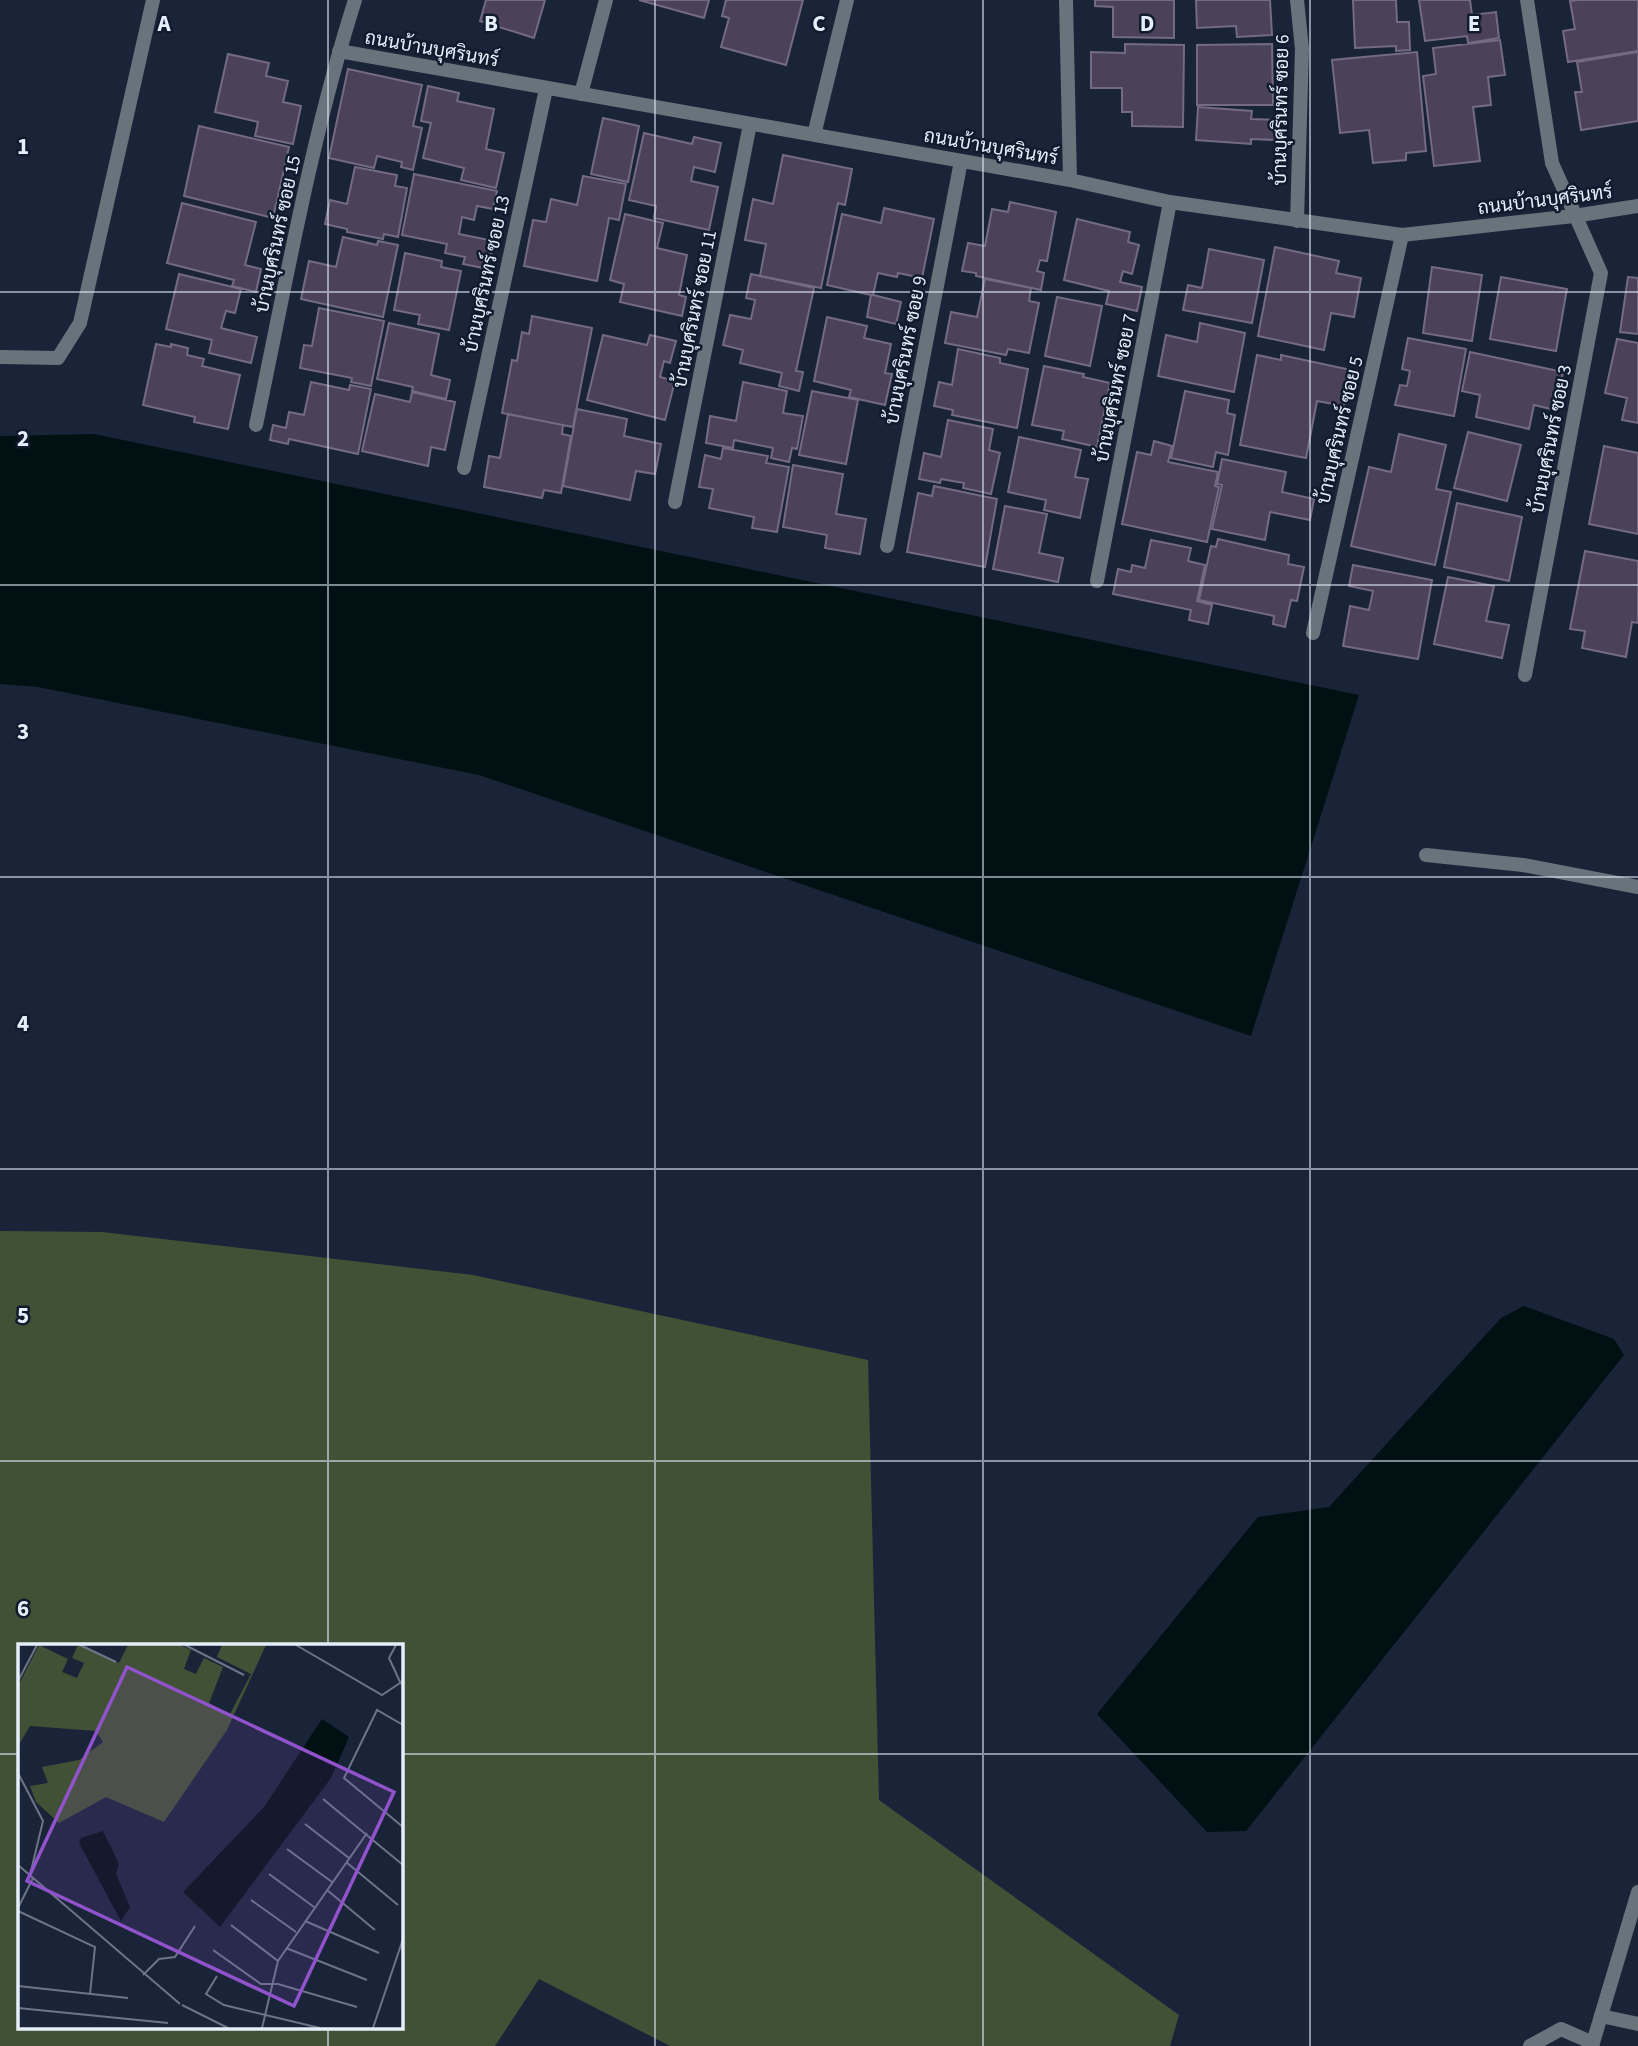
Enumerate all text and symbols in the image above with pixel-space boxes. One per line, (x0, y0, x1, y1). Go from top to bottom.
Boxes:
text: A (156, 7, 171, 40)
text: B (484, 7, 498, 40)
text: C (812, 7, 826, 40)
text: D (1140, 7, 1154, 40)
text: E (1468, 7, 1480, 40)
street label: ถนนบ้านบุศรินทร์ (363, 24, 501, 75)
street label: บ้านบุศรินทร์ ซอย 6 (1267, 34, 1296, 186)
street label: ถนนบ้านบุศรินทร์ (922, 122, 1060, 173)
text: 1 (17, 130, 29, 163)
street label: บ้านบุศรินทร์ ซอย 15 (249, 153, 308, 316)
street label: ถนนบ้านบุศรินทร์ (1476, 179, 1614, 222)
street label: บ้านบุศรินทร์ ซอย 13 (458, 193, 517, 356)
street label: บ้านบุศรินทร์ ซอย 11 (667, 228, 724, 391)
street label: บ้านบุศรินทร์ ซอย 9 (879, 274, 934, 427)
street label: บ้านบุศรินทร์ ซอย 7 (1089, 312, 1144, 465)
street label: บ้านบุศรินทร์ ซอย 5 (1310, 354, 1371, 507)
street label: บ้านบุศรินทร์ ซอย 3 (1524, 363, 1579, 516)
text: 2 (17, 422, 29, 455)
text: 3 (17, 715, 29, 748)
text: 4 (17, 1007, 29, 1040)
text: 5 (17, 1299, 29, 1332)
text: 6 (17, 1592, 29, 1625)
inset map (18, 1644, 402, 2028)

